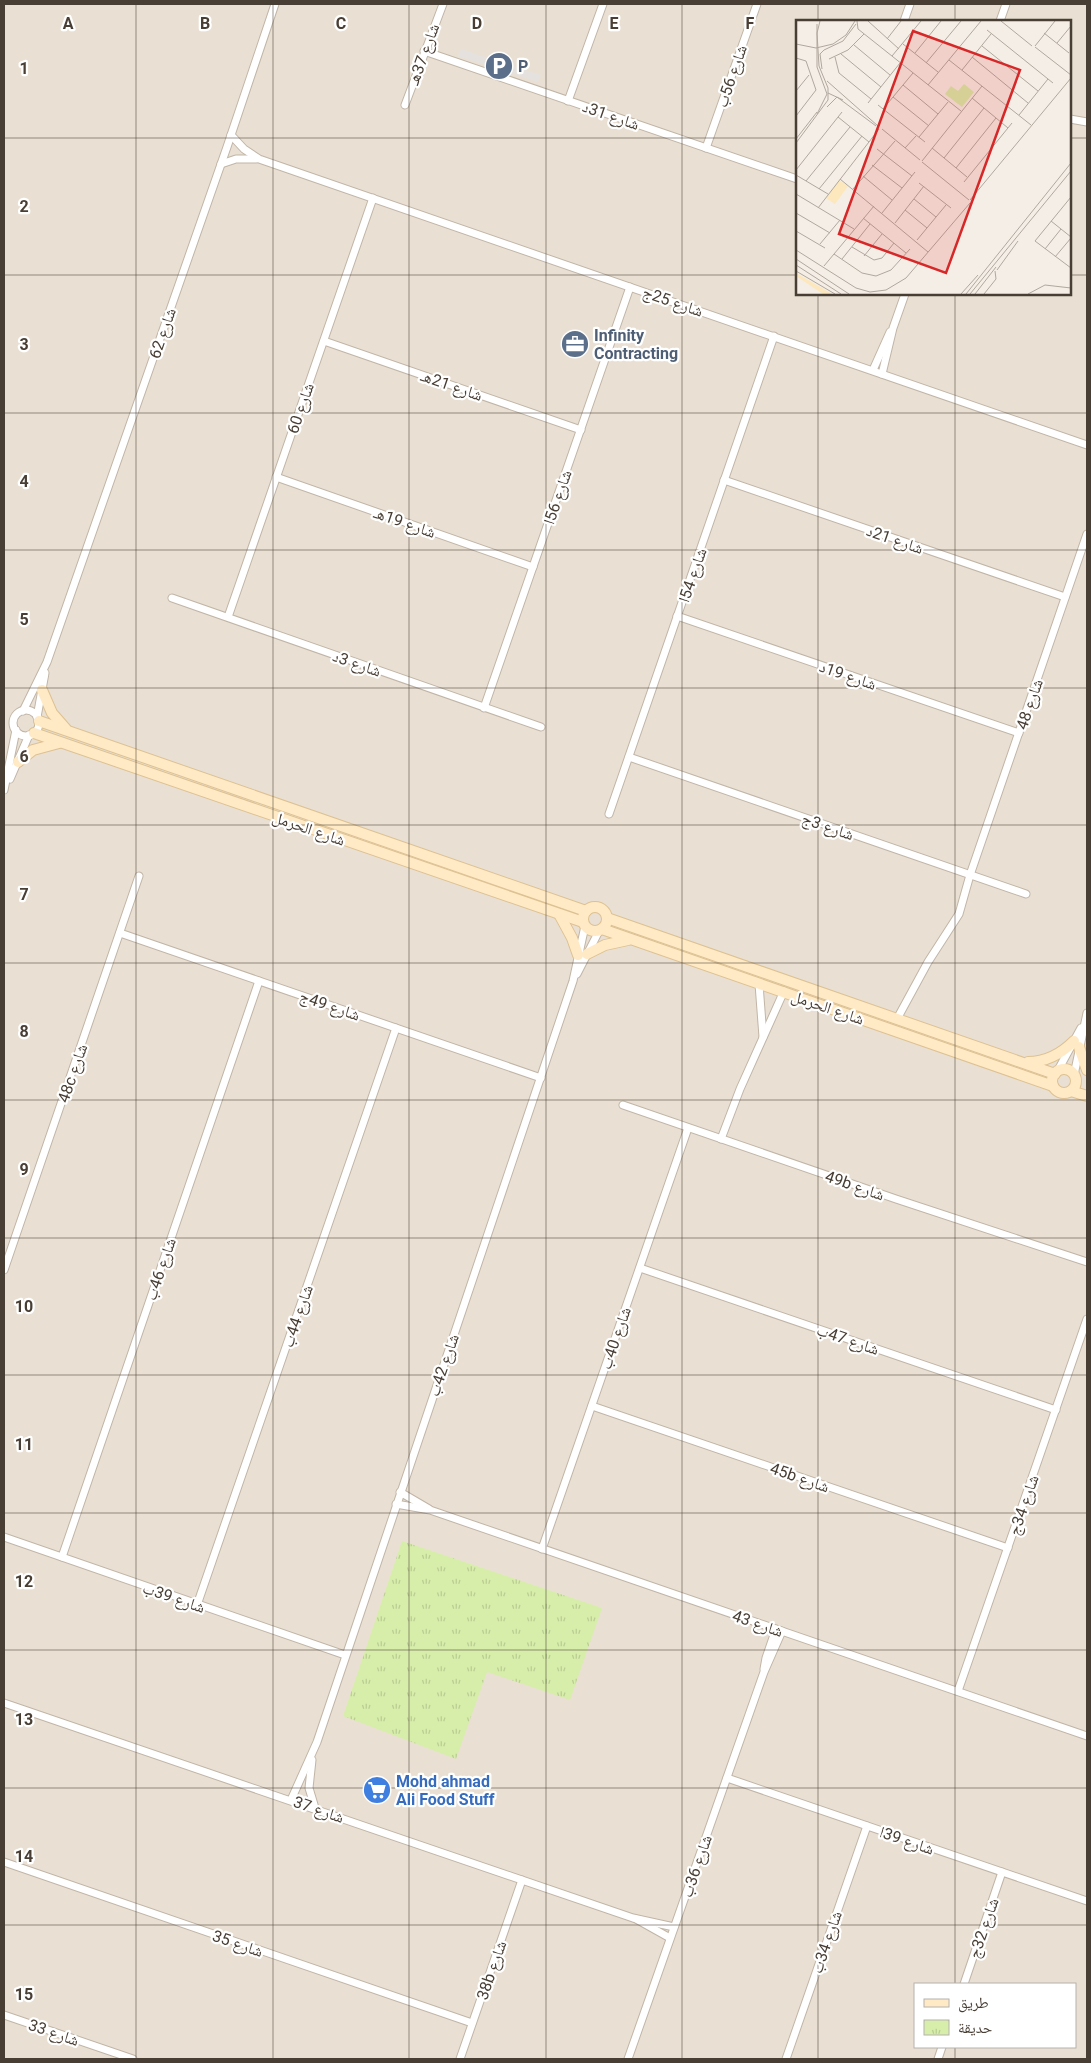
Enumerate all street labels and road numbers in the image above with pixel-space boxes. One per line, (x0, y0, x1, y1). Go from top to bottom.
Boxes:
street label: شارع 37هـ (403, 21, 444, 89)
street label: شارع 56ب (712, 42, 752, 110)
street label: شارع 31د (580, 97, 642, 135)
street label: شارع 25ج (640, 282, 706, 322)
street label: شارع 62 (145, 305, 181, 361)
street label: شارع 21هـ (417, 366, 485, 406)
street label: شارع 60 (283, 380, 319, 436)
street label: شارع 56ا (539, 468, 577, 527)
street label: شارع 19هـ (370, 503, 438, 543)
street label: شارع 21د (864, 521, 926, 559)
street label: شارع 54ا (674, 546, 712, 605)
street label: شارع 3د (330, 646, 384, 682)
street label: شارع 19د (817, 657, 879, 695)
street label: شارع 48 (1012, 676, 1048, 732)
street label: شارع الحرمل (270, 807, 348, 851)
street label: شارع 3ج (799, 809, 856, 845)
street label: شارع 49ج (297, 986, 363, 1026)
street label: شارع الحرمل (789, 986, 867, 1030)
street label: 48c شارع (54, 1041, 92, 1105)
street label: 49b شارع (822, 1167, 887, 1205)
street label: شارع 46ب (141, 1235, 181, 1303)
street label: شارع 44ب (278, 1282, 318, 1350)
street label: شارع 40ب (596, 1304, 636, 1372)
street label: شارع 47ب (814, 1320, 882, 1360)
street label: شارع 42ب (424, 1331, 464, 1399)
street label: 45b شارع (767, 1459, 832, 1497)
street label: شارع 34ج (1004, 1472, 1044, 1538)
street label: شارع 39ب (140, 1578, 208, 1618)
street label: شارع 43 (730, 1606, 786, 1642)
street label: شارع 37 (291, 1792, 347, 1828)
street label: شارع 39ا (877, 1822, 936, 1860)
street label: شارع 36ب (677, 1832, 717, 1900)
street label: شارع 32ج (964, 1895, 1004, 1961)
street label: شارع 34ب (807, 1908, 847, 1976)
street label: شارع 35 (210, 1926, 266, 1962)
street label: 38b شارع (473, 1938, 511, 2003)
street label: شارع 33 (26, 2015, 82, 2051)

